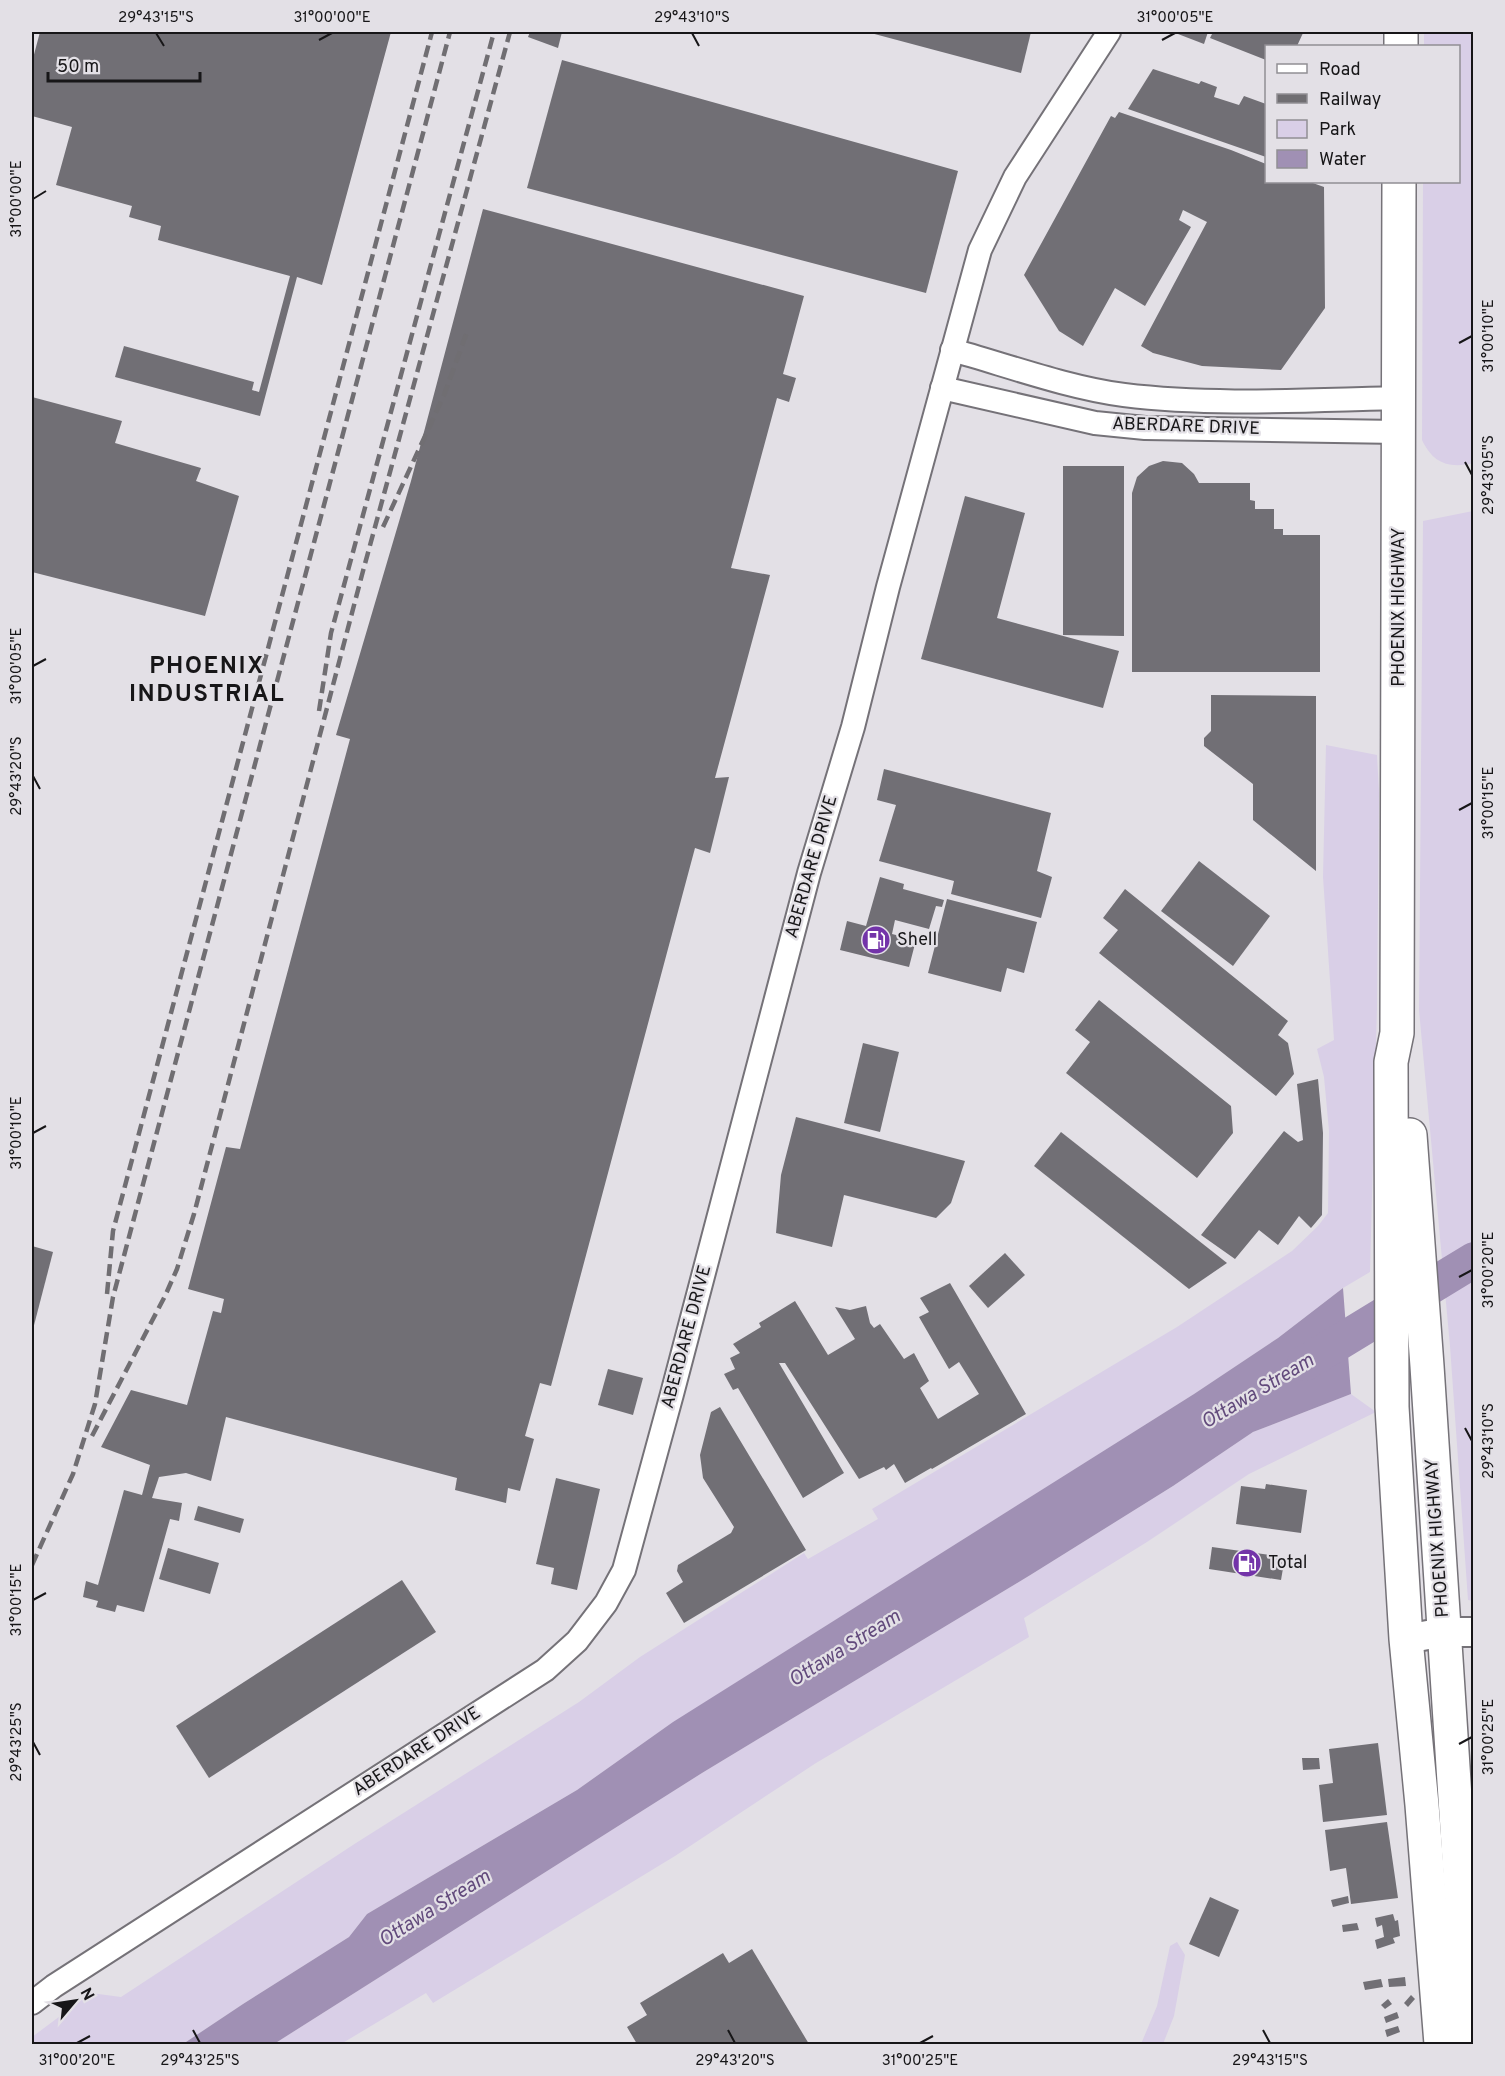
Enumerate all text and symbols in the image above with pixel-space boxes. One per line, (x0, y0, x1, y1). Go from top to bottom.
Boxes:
text: 29°43'15"S (118, 9, 194, 28)
text: 31°00'00"E (293, 9, 371, 28)
text: 29°43'10"S (654, 9, 730, 28)
text: 31°00'05"E (1136, 9, 1214, 28)
scale bar (48, 45, 200, 83)
legend (1265, 45, 1460, 183)
text: 50 m (57, 56, 99, 79)
text: Road (1319, 59, 1361, 82)
text: Railway (1319, 89, 1381, 112)
text: Park (1319, 119, 1356, 142)
text: Water (1319, 149, 1366, 172)
text: 31°00'00"E (8, 160, 27, 238)
text: 31°00'10"E (1480, 299, 1499, 373)
street label: ABERDARE DRIVE (1112, 413, 1260, 441)
text: 29°43'05"S (1480, 435, 1499, 515)
street label: PHOENIX HIGHWAY (1388, 527, 1411, 687)
text: 31°00'05"E (8, 627, 27, 705)
district label: PHOENIX INDUSTRIAL (129, 652, 285, 710)
text: 29°43'20"S (8, 736, 27, 816)
text: 31°00'15"E (1480, 766, 1499, 840)
street label: ABERDARE DRIVE (781, 793, 843, 941)
fuel station icon: Shell (860, 924, 892, 956)
place label: Shell (897, 929, 937, 952)
text: 31°00'10"E (8, 1096, 27, 1170)
text: 31°00'20"E (1480, 1232, 1499, 1308)
street label: ABERDARE DRIVE (657, 1263, 717, 1411)
water label: Ottawa Stream (1197, 1348, 1320, 1436)
text: 29°43'10"S (1480, 1403, 1499, 1479)
street label: PHOENIX HIGHWAY (1421, 1458, 1455, 1618)
fuel station icon: Total (1231, 1547, 1263, 1579)
place label: Total (1268, 1552, 1308, 1575)
text: 31°00'15"E (8, 1563, 27, 1637)
water label: Ottawa Stream (784, 1604, 906, 1694)
text: 31°00'25"E (1480, 1699, 1499, 1775)
text: 29°43'25"S (8, 1702, 27, 1782)
street label: ABERDARE DRIVE (349, 1702, 485, 1802)
water label: Ottawa Stream (374, 1864, 496, 1954)
north arrow (45, 1971, 105, 2031)
text: N (75, 1985, 98, 2005)
text: 31°00'20"E (39, 2052, 115, 2071)
text: 29°43'25"S (160, 2052, 240, 2071)
text: 29°43'20"S (695, 2052, 775, 2071)
text: 31°00'25"E (882, 2052, 958, 2071)
text: 29°43'15"S (1232, 2052, 1308, 2071)

